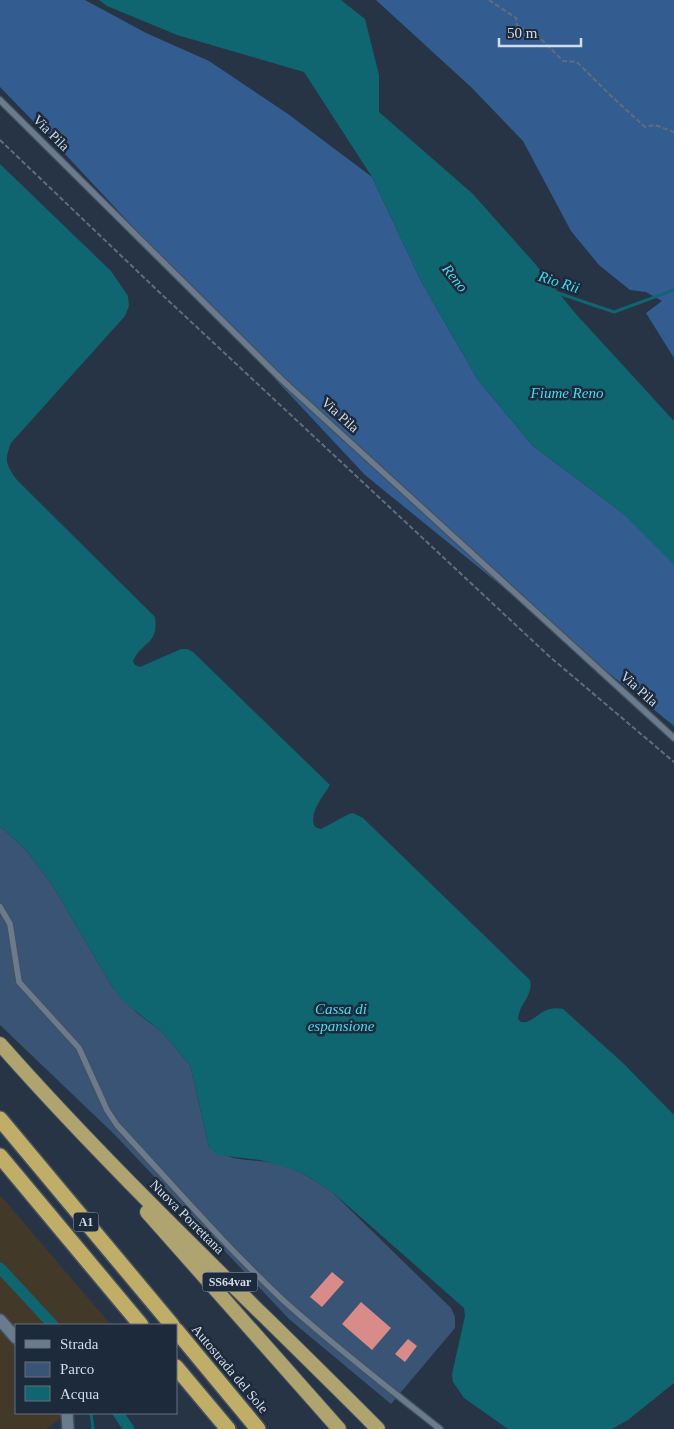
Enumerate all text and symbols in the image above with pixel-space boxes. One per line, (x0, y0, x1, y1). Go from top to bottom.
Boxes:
scale bar (499, 15, 582, 47)
text: 50 m (507, 25, 538, 41)
street label: Via Pila (30, 112, 73, 155)
water label: Reno (439, 260, 471, 295)
water label: Rio Rii (536, 268, 581, 296)
water label: Fiume Reno (530, 385, 604, 401)
street label: Via Pila (318, 394, 362, 436)
street label: Via Pila (617, 668, 661, 710)
water label: Cassa di espansione (308, 1001, 375, 1034)
street label: Nuova Porrettana (147, 1177, 228, 1258)
road number: A1 (74, 1212, 98, 1232)
road number: SS64var (202, 1272, 258, 1291)
street label: Autostrada del Sole (189, 1322, 271, 1416)
legend (15, 1324, 178, 1414)
text: Strada (60, 1336, 99, 1352)
text: Parco (60, 1361, 94, 1377)
text: Acqua (60, 1386, 99, 1402)

